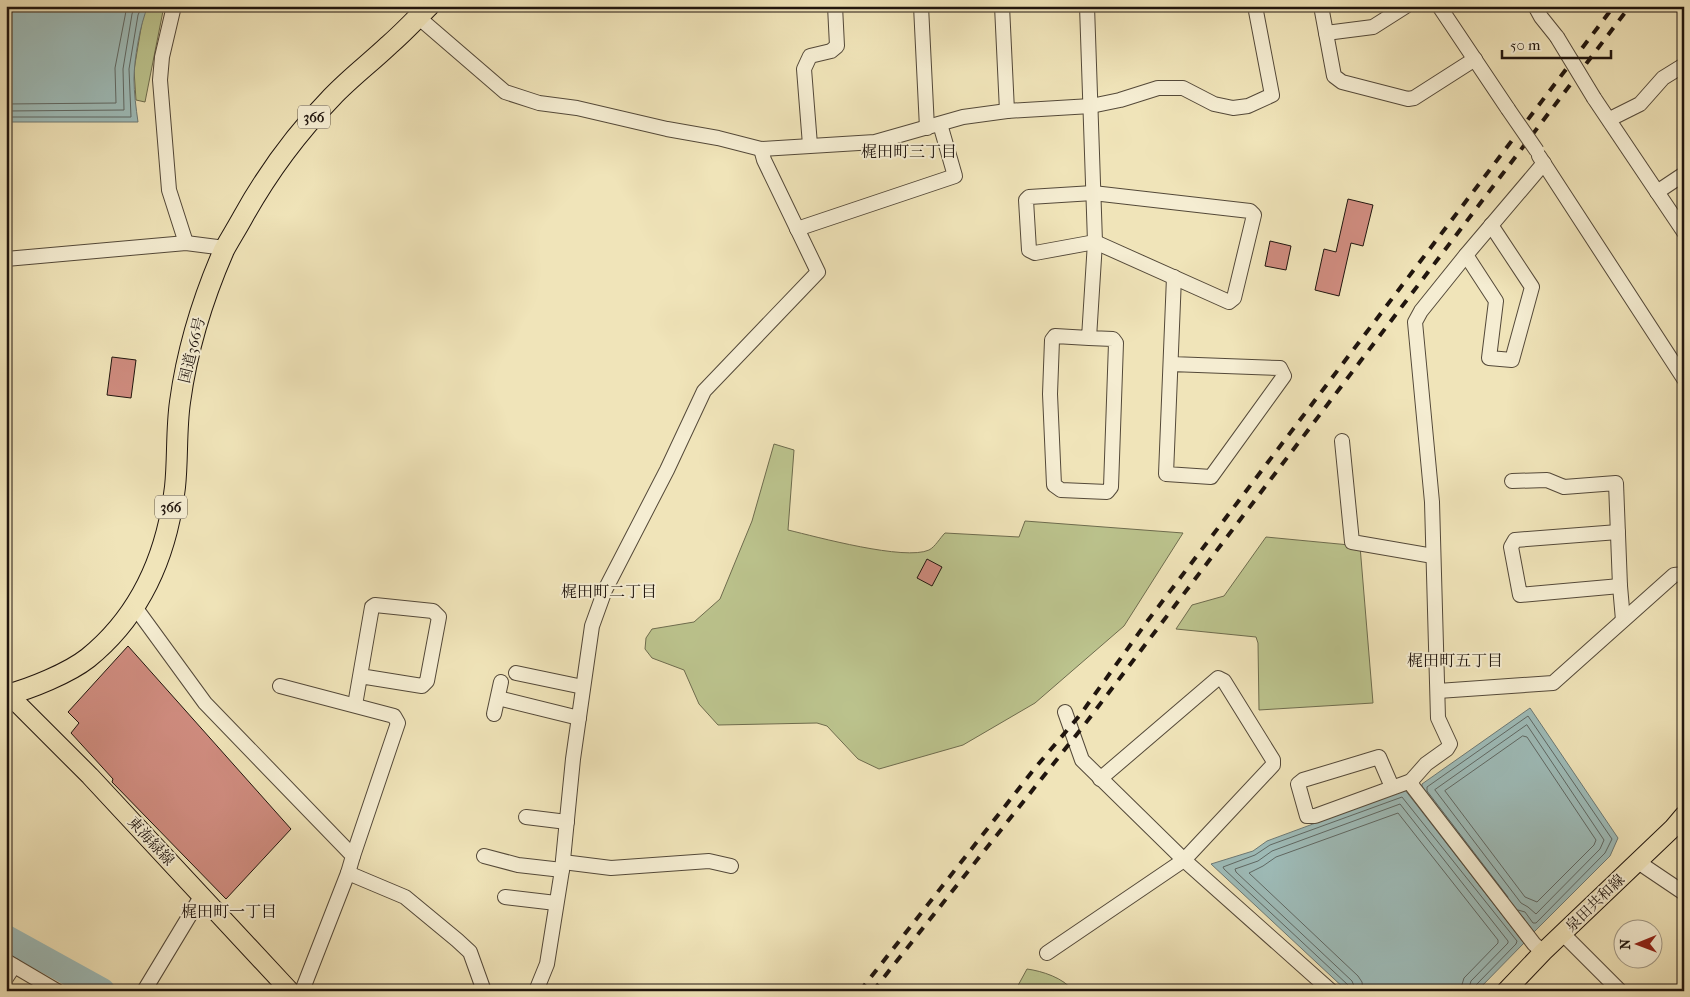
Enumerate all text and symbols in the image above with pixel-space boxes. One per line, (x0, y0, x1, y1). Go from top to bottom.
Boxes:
scale bar (1502, 28, 1611, 60)
text: 50 m (1510, 36, 1541, 54)
road number: 366 (298, 105, 330, 128)
district label: 梶田町三丁目 (861, 142, 957, 161)
street label: 国道366号 (175, 315, 209, 385)
road number: 366 (155, 496, 187, 518)
district label: 梶田町二丁目 (561, 582, 657, 601)
district label: 梶田町五丁目 (1407, 651, 1503, 670)
street label: 東海緑線 (124, 813, 178, 869)
street label: 泉田共和線 (1562, 870, 1628, 936)
district label: 梶田町一丁目 (181, 902, 277, 921)
north arrow (1612, 920, 1662, 970)
text: N (1617, 938, 1634, 950)

